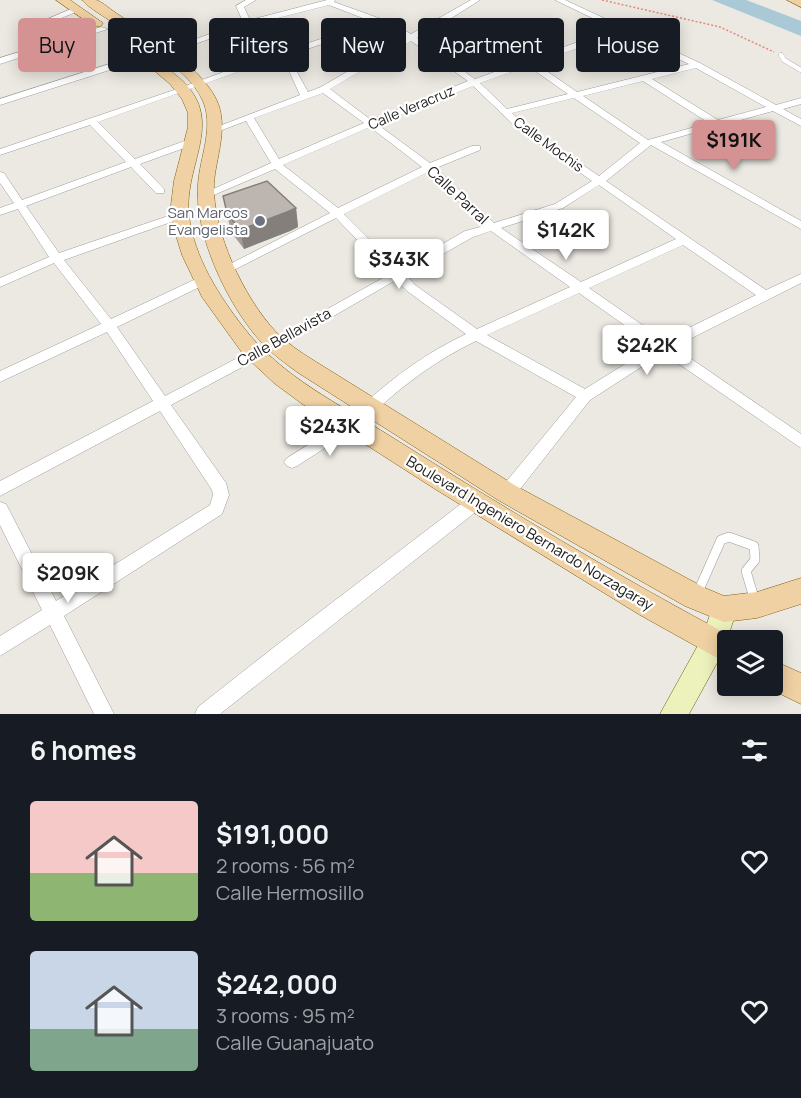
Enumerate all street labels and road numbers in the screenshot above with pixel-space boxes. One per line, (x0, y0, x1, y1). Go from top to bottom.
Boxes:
street label: Calle Veracruz (365, 80, 457, 134)
street label: Calle Mochis (510, 112, 588, 176)
street label: Calle Parral (423, 161, 493, 229)
street label: Calle Bellavista (233, 303, 335, 371)
street label: Boulevard Ingeniero Bernardo Norzagaray (403, 451, 658, 615)

